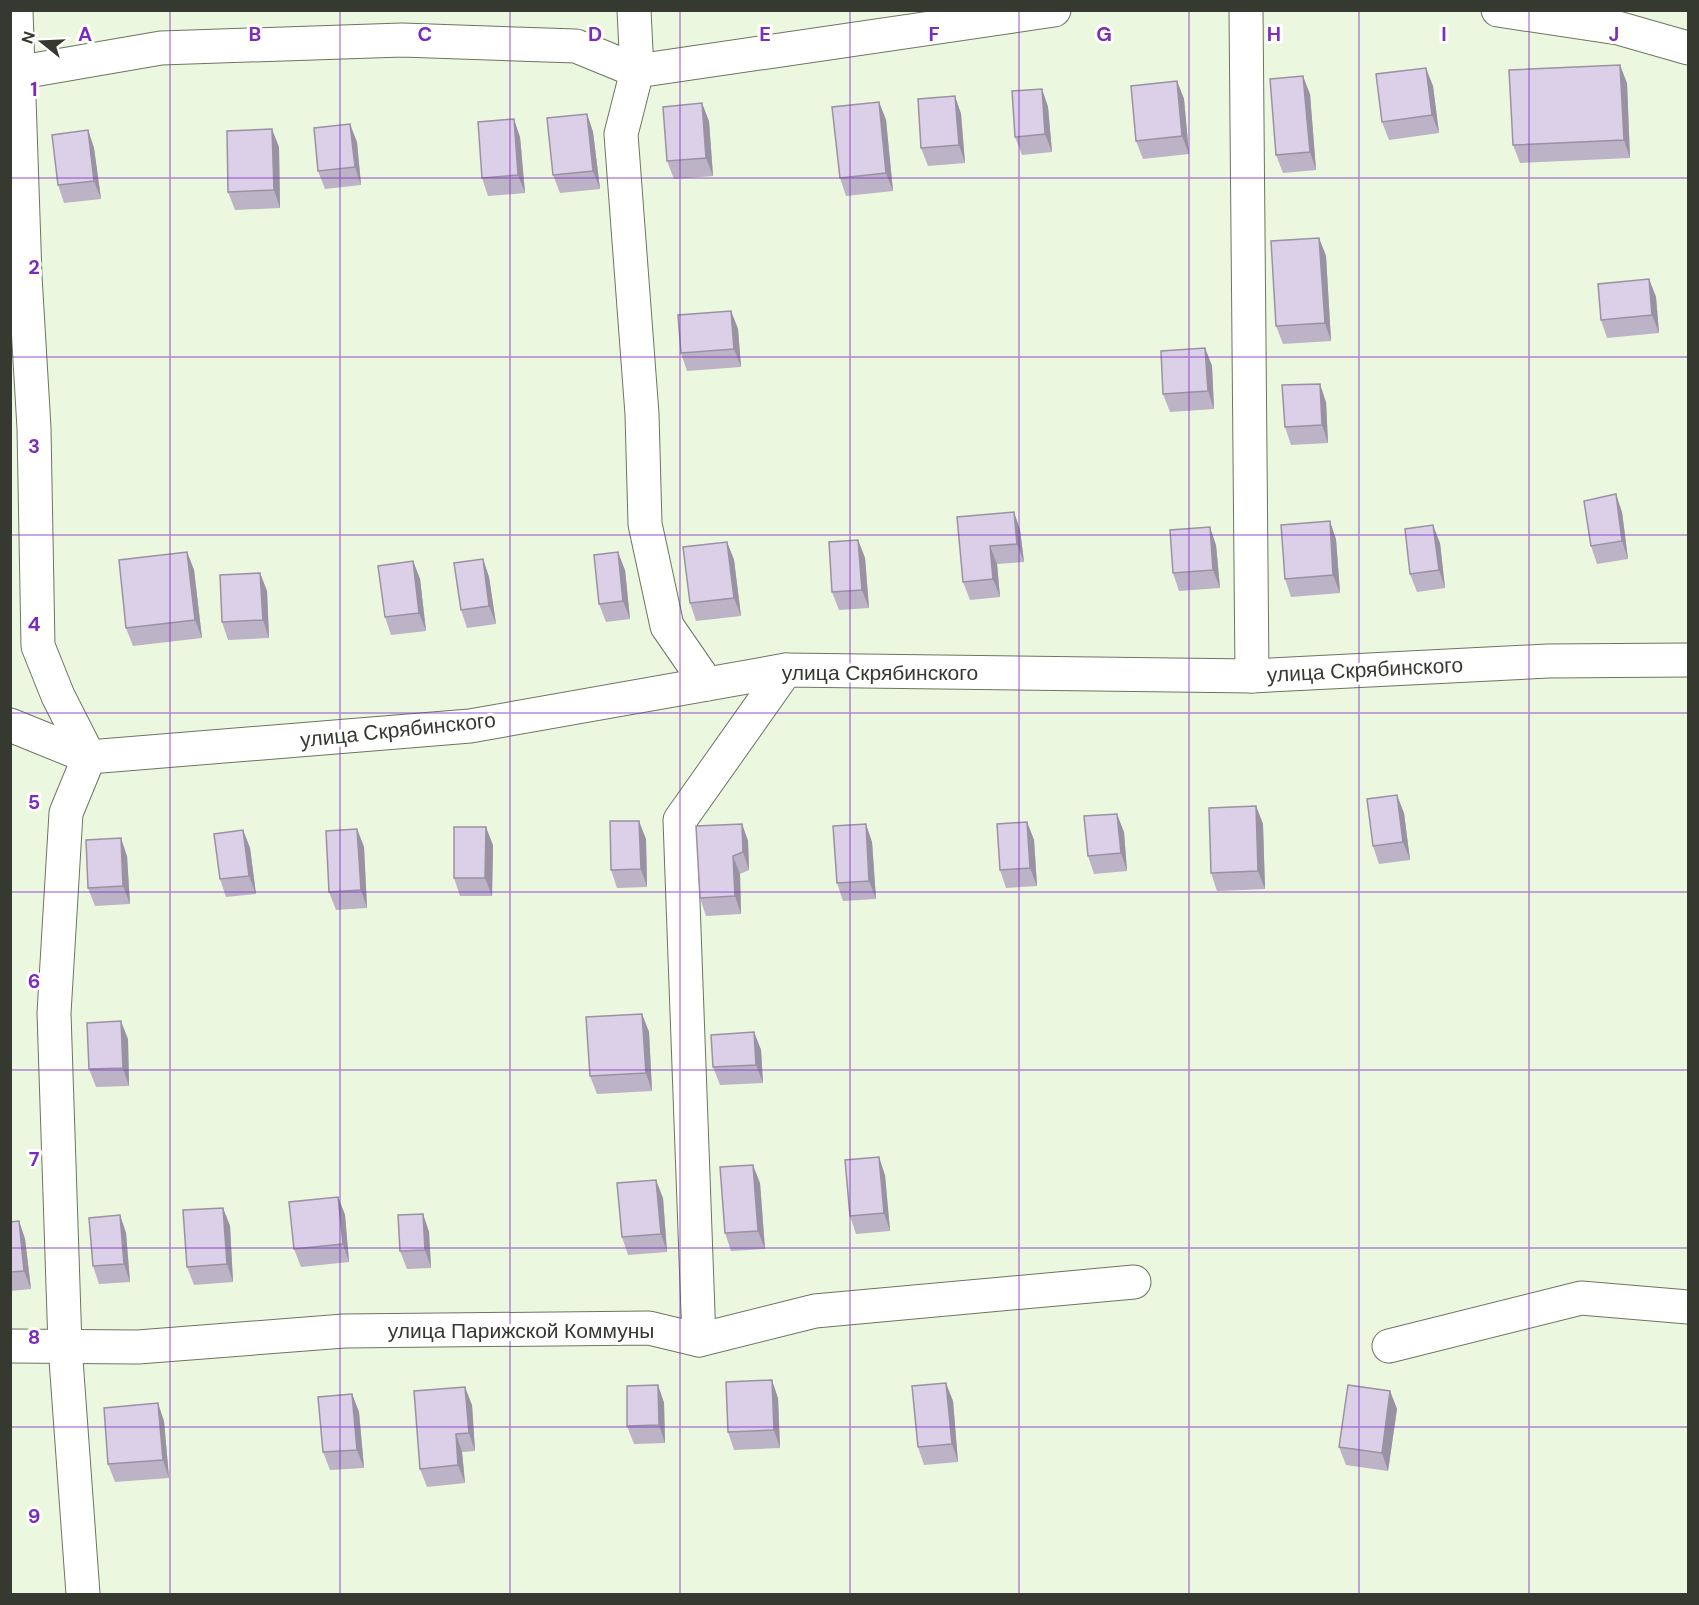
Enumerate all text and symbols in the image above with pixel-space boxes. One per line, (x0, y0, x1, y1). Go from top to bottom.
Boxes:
north arrow (12, 12, 72, 72)
text: A (78, 21, 92, 47)
text: B (249, 21, 261, 47)
text: C (418, 21, 432, 47)
text: D (588, 21, 602, 47)
text: E (759, 21, 771, 47)
text: F (928, 21, 940, 47)
text: G (1096, 21, 1112, 47)
text: H (1267, 21, 1281, 47)
text: I (1441, 21, 1447, 47)
text: J (1609, 21, 1619, 47)
text: N (16, 29, 40, 46)
text: 1 (30, 76, 38, 102)
text: 2 (28, 254, 40, 280)
text: 3 (28, 433, 40, 459)
text: 4 (28, 611, 41, 637)
street label: улица Скрябинского (1266, 651, 1464, 689)
street label: улица Скрябинского (782, 659, 978, 687)
street label: улица Скрябинского (299, 706, 497, 754)
text: 5 (28, 789, 40, 815)
text: 6 (28, 968, 40, 994)
text: 7 (29, 1146, 40, 1172)
street label: улица Парижской Коммуны (388, 1317, 654, 1345)
text: 8 (28, 1324, 40, 1350)
text: 9 (28, 1503, 40, 1529)

